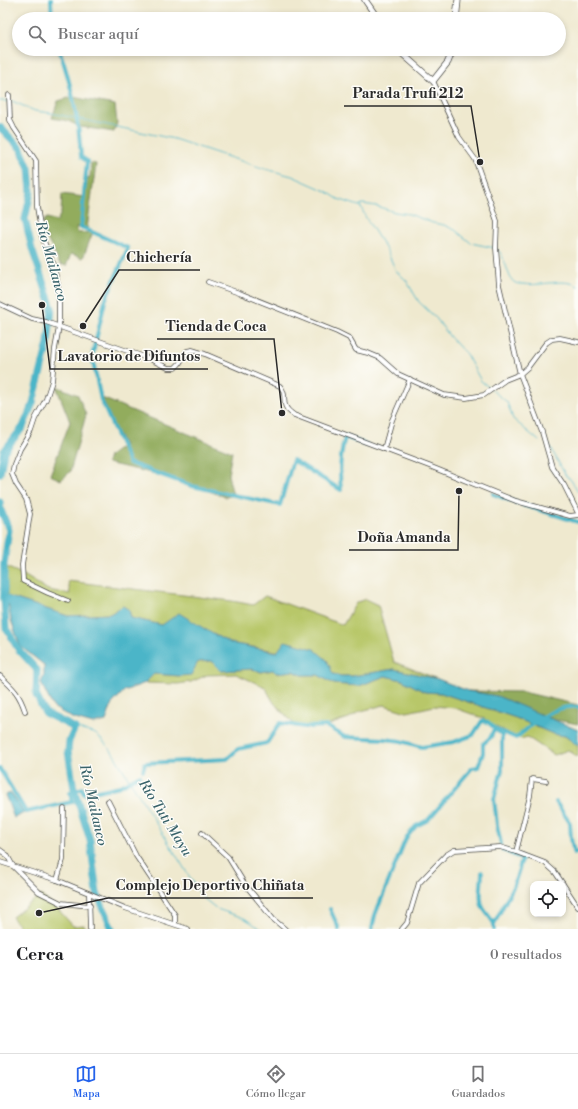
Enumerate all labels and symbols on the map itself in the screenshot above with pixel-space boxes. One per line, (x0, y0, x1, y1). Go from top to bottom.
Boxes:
callout: Parada Trufi 212 (344, 80, 471, 106)
text: Parada Trufi 212 (353, 85, 464, 103)
water label: Río Mailanco (31, 218, 71, 303)
callout: Chichería (119, 244, 200, 270)
text: Chichería (126, 249, 192, 267)
callout: Tienda de Coca (157, 313, 274, 339)
text: Tienda de Coca (165, 318, 267, 336)
callout: Lavatorio de Difuntos (50, 343, 208, 369)
text: Lavatorio de Difuntos (58, 348, 200, 366)
callout: Doña Amanda (349, 524, 458, 550)
text: Doña Amanda (357, 529, 451, 547)
water label: Río Mailanco (75, 762, 111, 847)
water label: Río Tuti Mayu (134, 775, 196, 860)
callout: Complejo Deportivo Chiñata (108, 872, 313, 898)
text: Complejo Deportivo Chiñata (116, 877, 305, 895)

